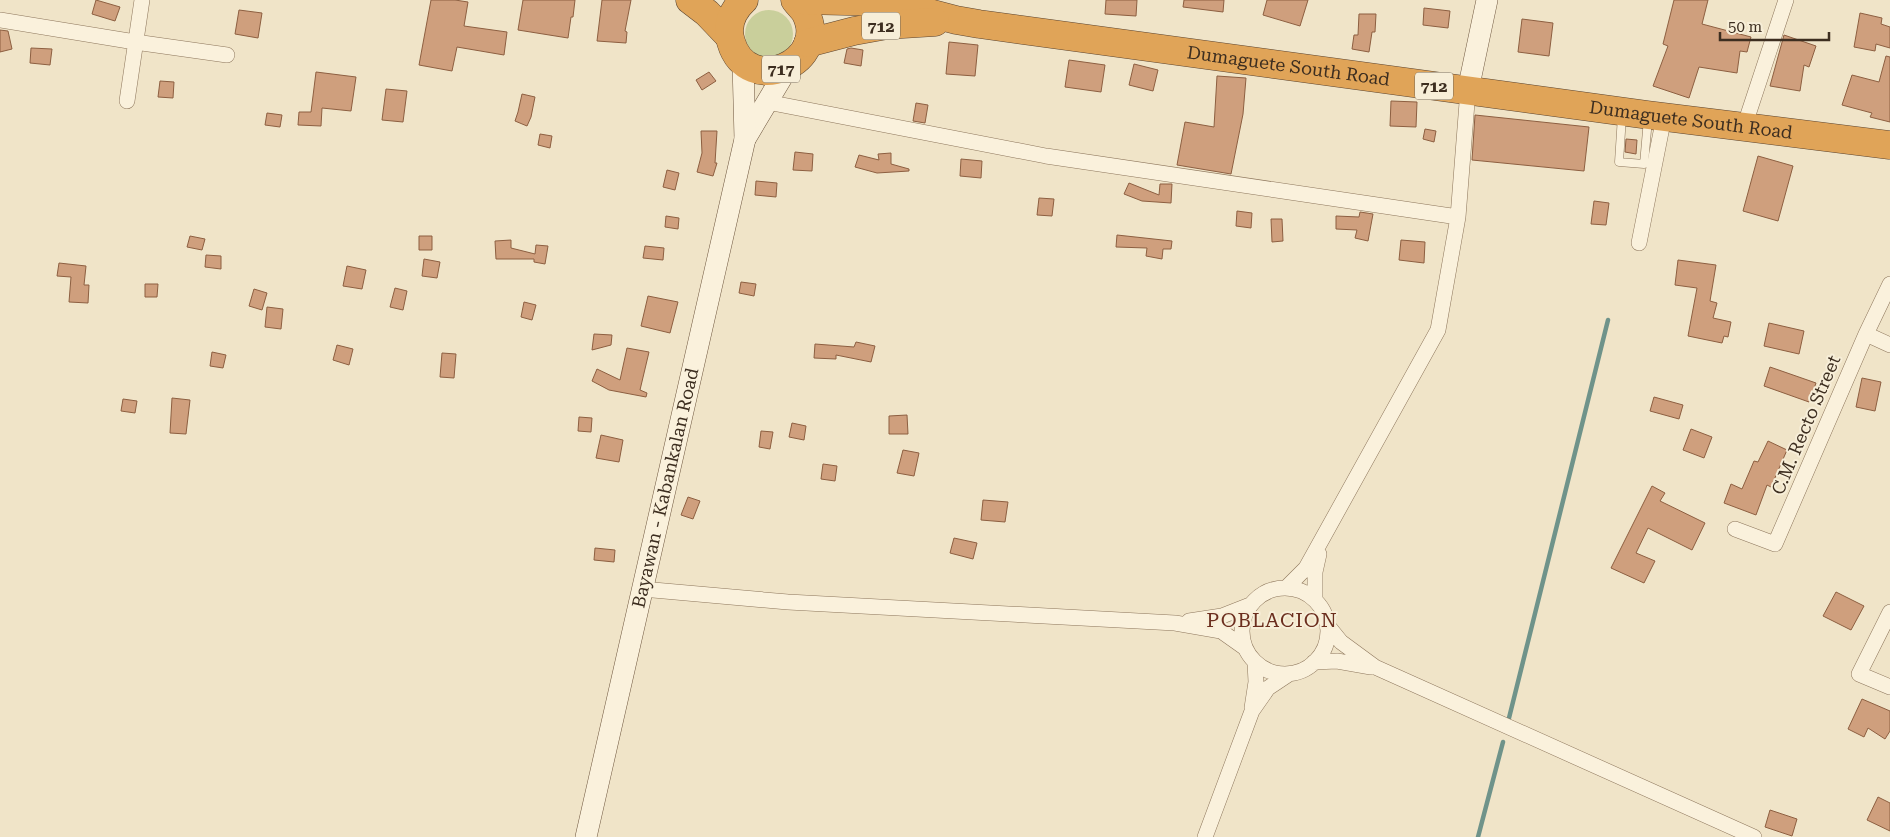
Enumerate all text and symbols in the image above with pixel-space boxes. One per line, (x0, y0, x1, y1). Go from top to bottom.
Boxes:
scale bar (1720, 10, 1829, 42)
road number: 712 (862, 12, 900, 40)
text: 50 m (1728, 18, 1763, 36)
street label: Dumaguete South Road (1186, 41, 1392, 90)
road number: 717 (762, 56, 800, 82)
road number: 712 (1415, 72, 1453, 100)
street label: Dumaguete South Road (1588, 96, 1794, 143)
street label: C.M. Recto Street (1767, 352, 1844, 498)
street label: Bayawan - Kabankalan Road (628, 365, 703, 610)
district label: POBLACION (1206, 608, 1338, 632)

